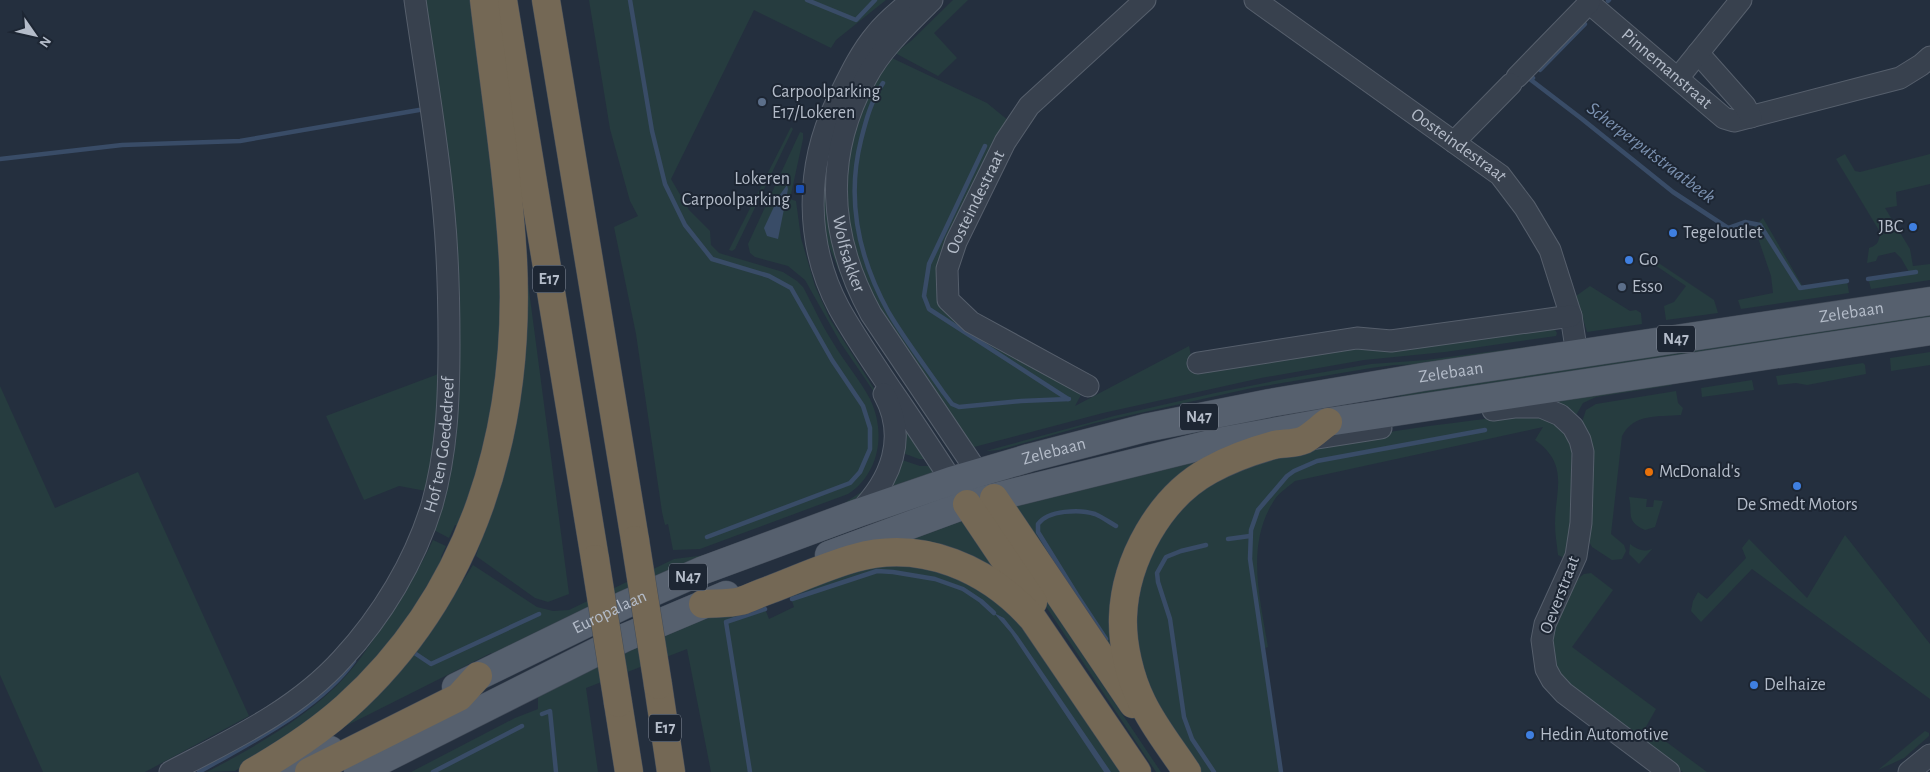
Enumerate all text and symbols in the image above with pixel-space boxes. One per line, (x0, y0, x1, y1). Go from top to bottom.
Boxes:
north arrow (10, 10, 60, 60)
street label: Pinnemanstraat (1618, 26, 1715, 113)
text: N (36, 34, 53, 50)
place label: Carpoolparking E17/Lokeren (772, 83, 881, 122)
marker: Carpoolparking E17/Lokeren (756, 96, 768, 108)
water label: Scherperputstraatbeek (1583, 99, 1719, 207)
street label: Oosteindestraat (1407, 105, 1510, 185)
street label: Oosteindestraat (944, 147, 1008, 256)
place label: Lokeren Carpoolparking (682, 170, 790, 209)
marker: Lokeren Carpoolparking (794, 183, 806, 195)
street label: Wolfsakker (829, 214, 868, 295)
place label: JBC (1878, 218, 1903, 236)
marker: JBC (1907, 221, 1919, 233)
place label: Tegeloutlet (1683, 224, 1763, 242)
marker: Tegeloutlet (1667, 227, 1679, 239)
place label: Go (1639, 251, 1658, 269)
marker: Go (1623, 254, 1635, 266)
road number: E17 (533, 266, 565, 292)
place label: Esso (1632, 278, 1663, 296)
marker: Esso (1616, 281, 1628, 293)
street label: Zelebaan (1818, 299, 1885, 326)
road number: N47 (1657, 326, 1695, 352)
street label: Zelebaan (1417, 359, 1485, 387)
street label: Hof ten Goededreef (421, 375, 458, 515)
road number: N47 (1180, 404, 1218, 431)
street label: Zelebaan (1020, 435, 1088, 469)
place label: McDonald's (1659, 463, 1741, 481)
marker: McDonald's (1643, 466, 1655, 478)
marker: De Smedt Motors (1791, 480, 1803, 492)
place label: De Smedt Motors (1736, 496, 1858, 514)
street label: Oeverstraat (1537, 553, 1583, 636)
road number: N47 (669, 564, 707, 590)
street label: Europalaan (570, 587, 649, 638)
place label: Delhaize (1764, 676, 1826, 694)
marker: Delhaize (1748, 679, 1760, 691)
road number: E17 (649, 714, 681, 741)
place label: Hedin Automotive (1540, 726, 1669, 744)
marker: Hedin Automotive (1524, 729, 1536, 741)

